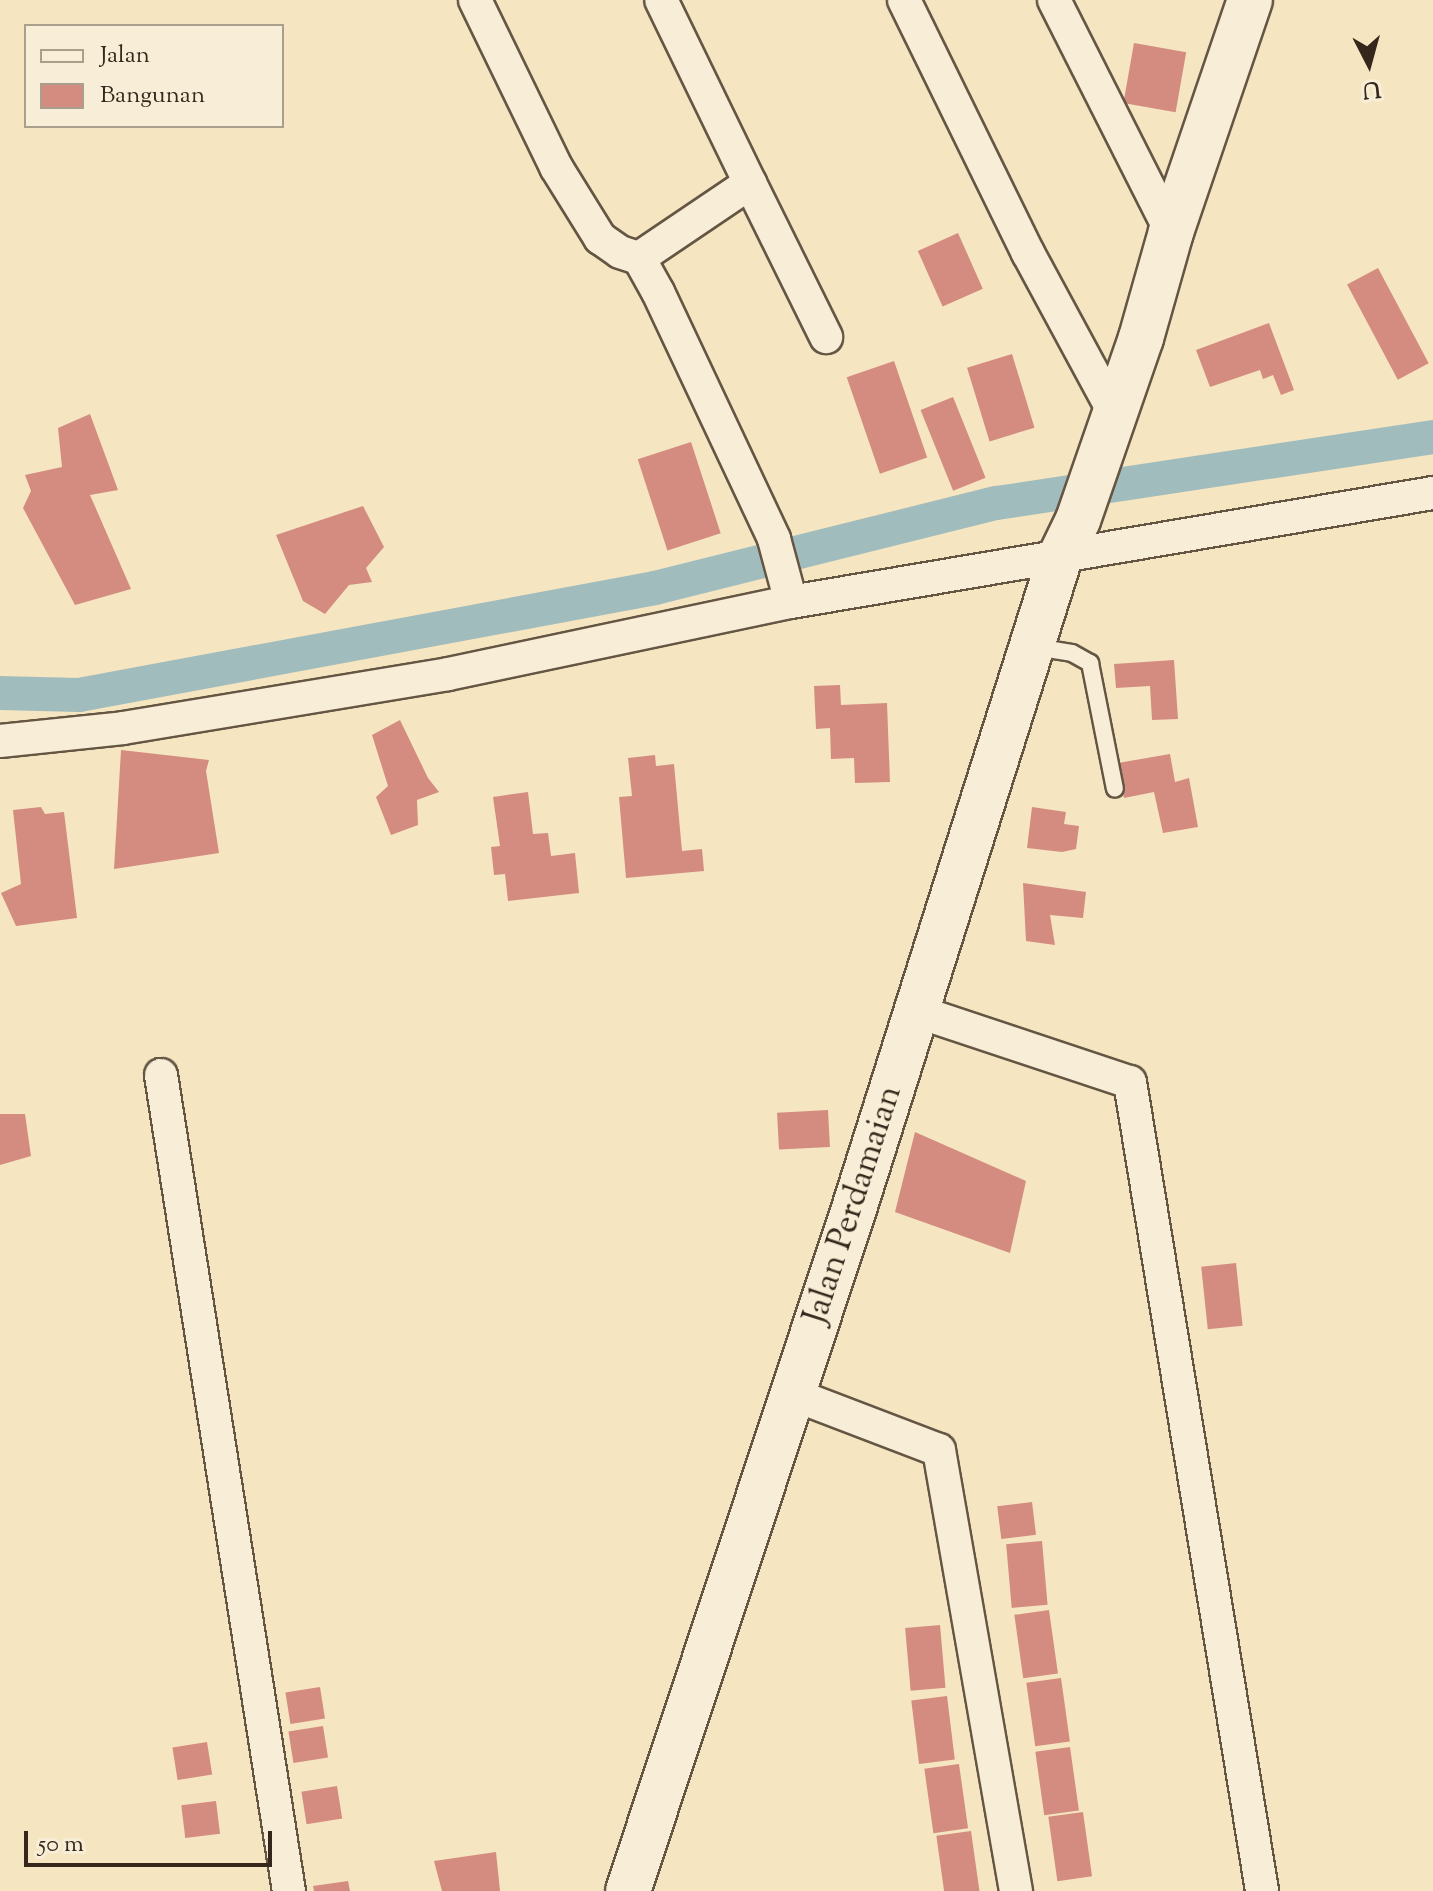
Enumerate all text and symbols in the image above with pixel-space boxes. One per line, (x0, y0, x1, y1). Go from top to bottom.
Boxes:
legend (24, 24, 284, 128)
north arrow (1329, 24, 1409, 104)
text: Jalan (100, 39, 150, 73)
text: U (1361, 71, 1382, 105)
text: Bangunan (100, 79, 205, 113)
street label: Jalan Perdamaian (796, 1081, 912, 1329)
scale bar (28, 1815, 276, 1865)
text: 50 m (38, 1828, 84, 1862)

